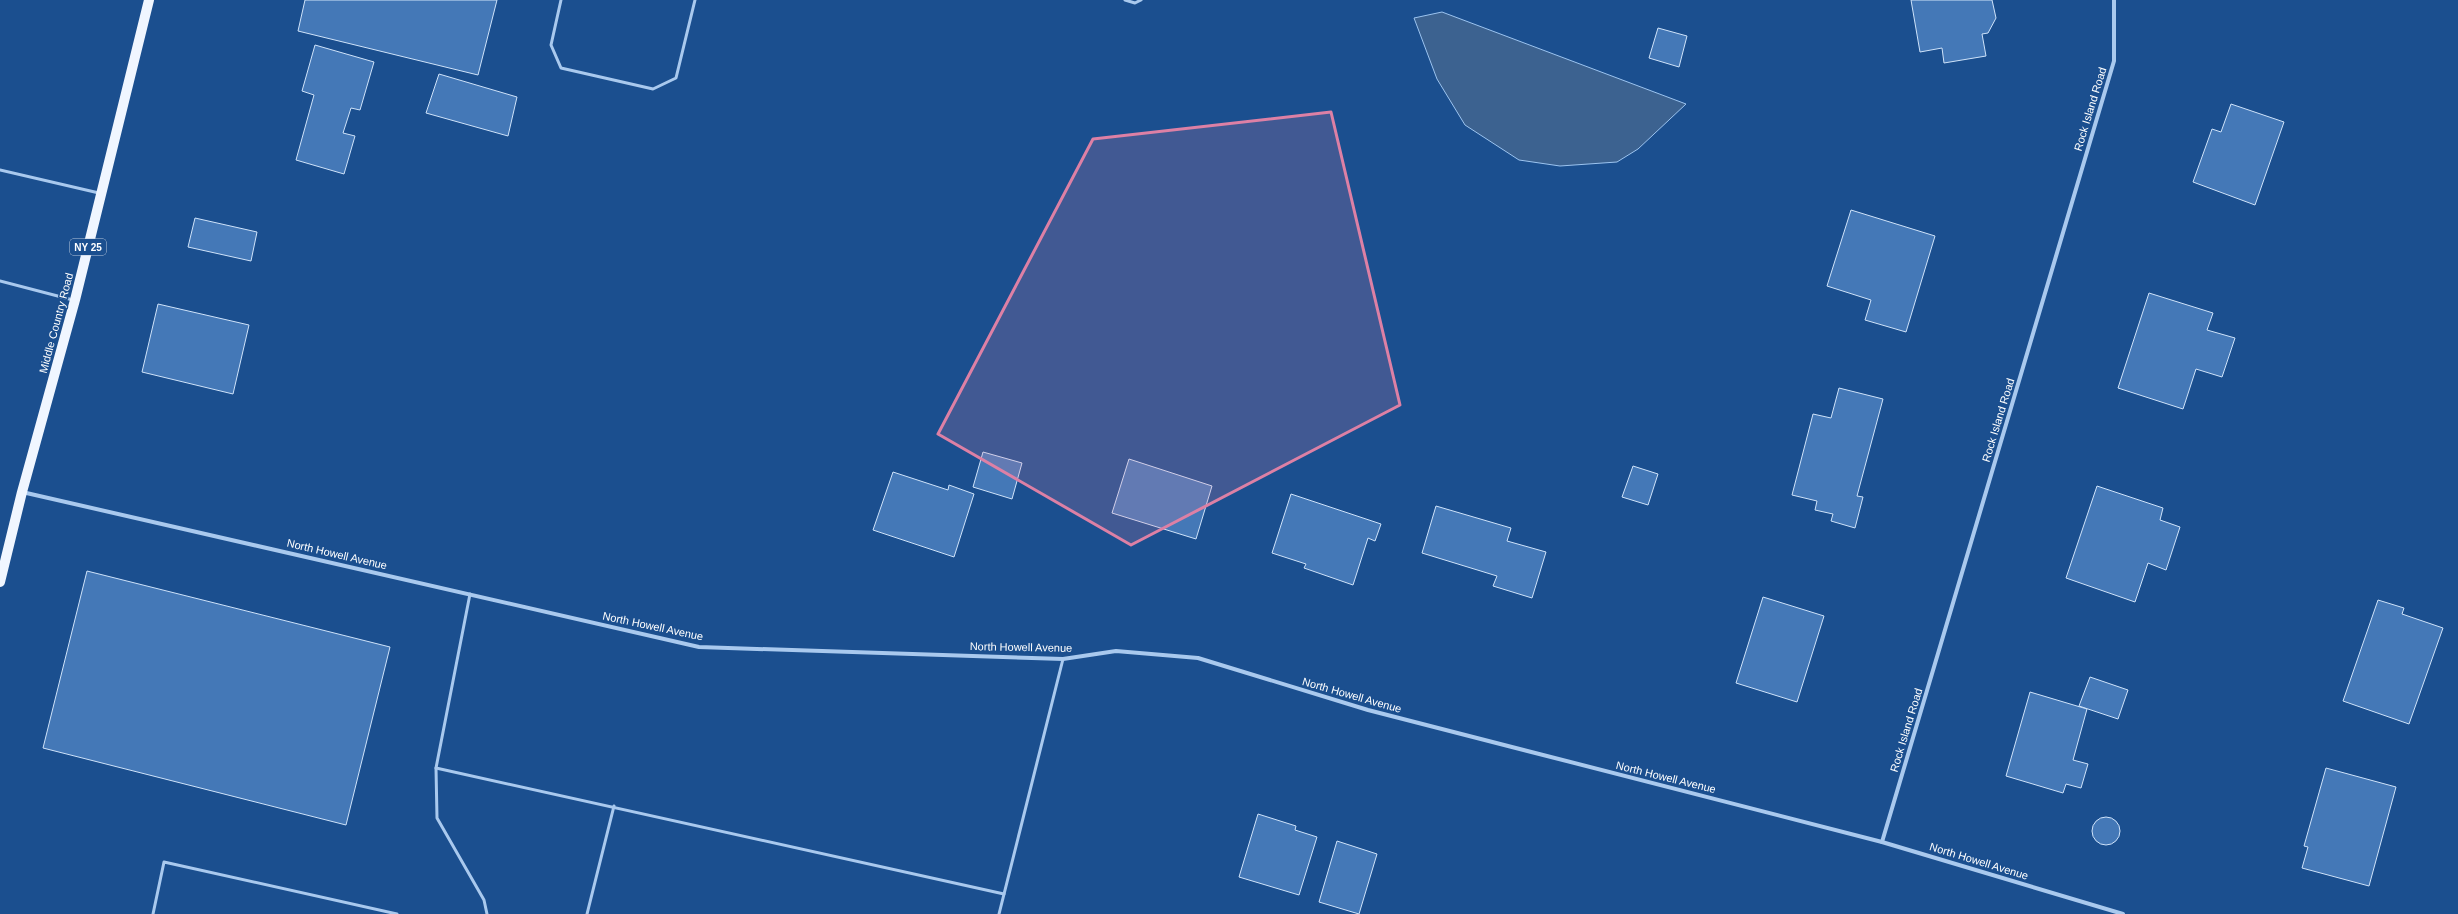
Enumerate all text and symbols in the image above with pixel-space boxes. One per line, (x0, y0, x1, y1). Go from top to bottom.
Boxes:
street label: Rock Island Road (2072, 66, 2108, 152)
road number: NY 25 (70, 239, 106, 255)
street label: Middle Country Road (37, 272, 75, 374)
street label: Rock Island Road (1980, 377, 2016, 463)
street label: North Howell Avenue (286, 537, 388, 571)
street label: North Howell Avenue (602, 609, 704, 643)
street label: North Howell Avenue (970, 640, 1072, 654)
street label: North Howell Avenue (1301, 675, 1403, 715)
street label: Rock Island Road (1888, 687, 1924, 773)
street label: North Howell Avenue (1615, 759, 1717, 795)
street label: North Howell Avenue (1928, 840, 2030, 882)

